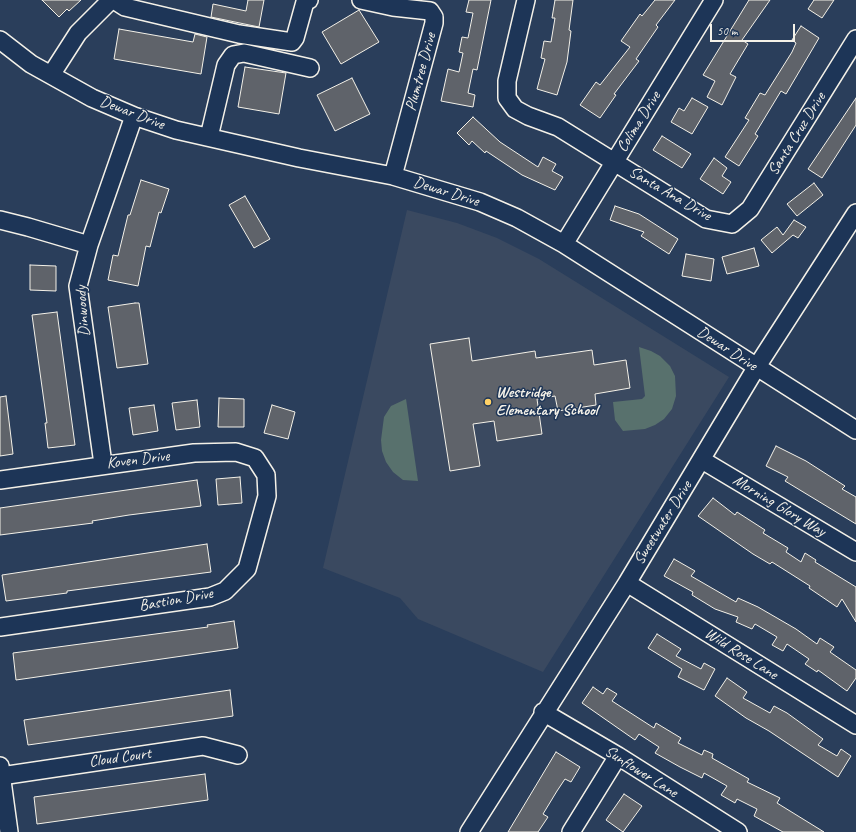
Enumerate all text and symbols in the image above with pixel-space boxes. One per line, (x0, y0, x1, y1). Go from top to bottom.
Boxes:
scale bar (712, 16, 797, 42)
text: 50 m (717, 23, 737, 39)
street label: Plumtree Drive (401, 31, 441, 113)
street label: Colima Drive (613, 88, 665, 156)
street label: Santa Cruz Drive (764, 89, 830, 179)
street label: Dewar Drive (97, 92, 167, 134)
street label: Santa Ana Drive (625, 163, 715, 225)
street label: Dewar Drive (411, 173, 481, 211)
street label: Dinwoody (72, 285, 94, 337)
street label: Dewar Drive (693, 323, 761, 375)
place label: Westridge Elementary School (496, 383, 598, 421)
marker: Westridge Elementary School (483, 397, 493, 407)
street label: Koven Drive (105, 447, 171, 473)
street label: Morning Glory Way (729, 471, 829, 541)
street label: Sweetwater Drive (630, 478, 696, 568)
street label: Bastion Drive (138, 584, 214, 616)
street label: Wild Rose Lane (701, 624, 781, 684)
street label: Sunflower Lane (601, 742, 681, 802)
street label: Cloud Court (88, 744, 152, 772)

